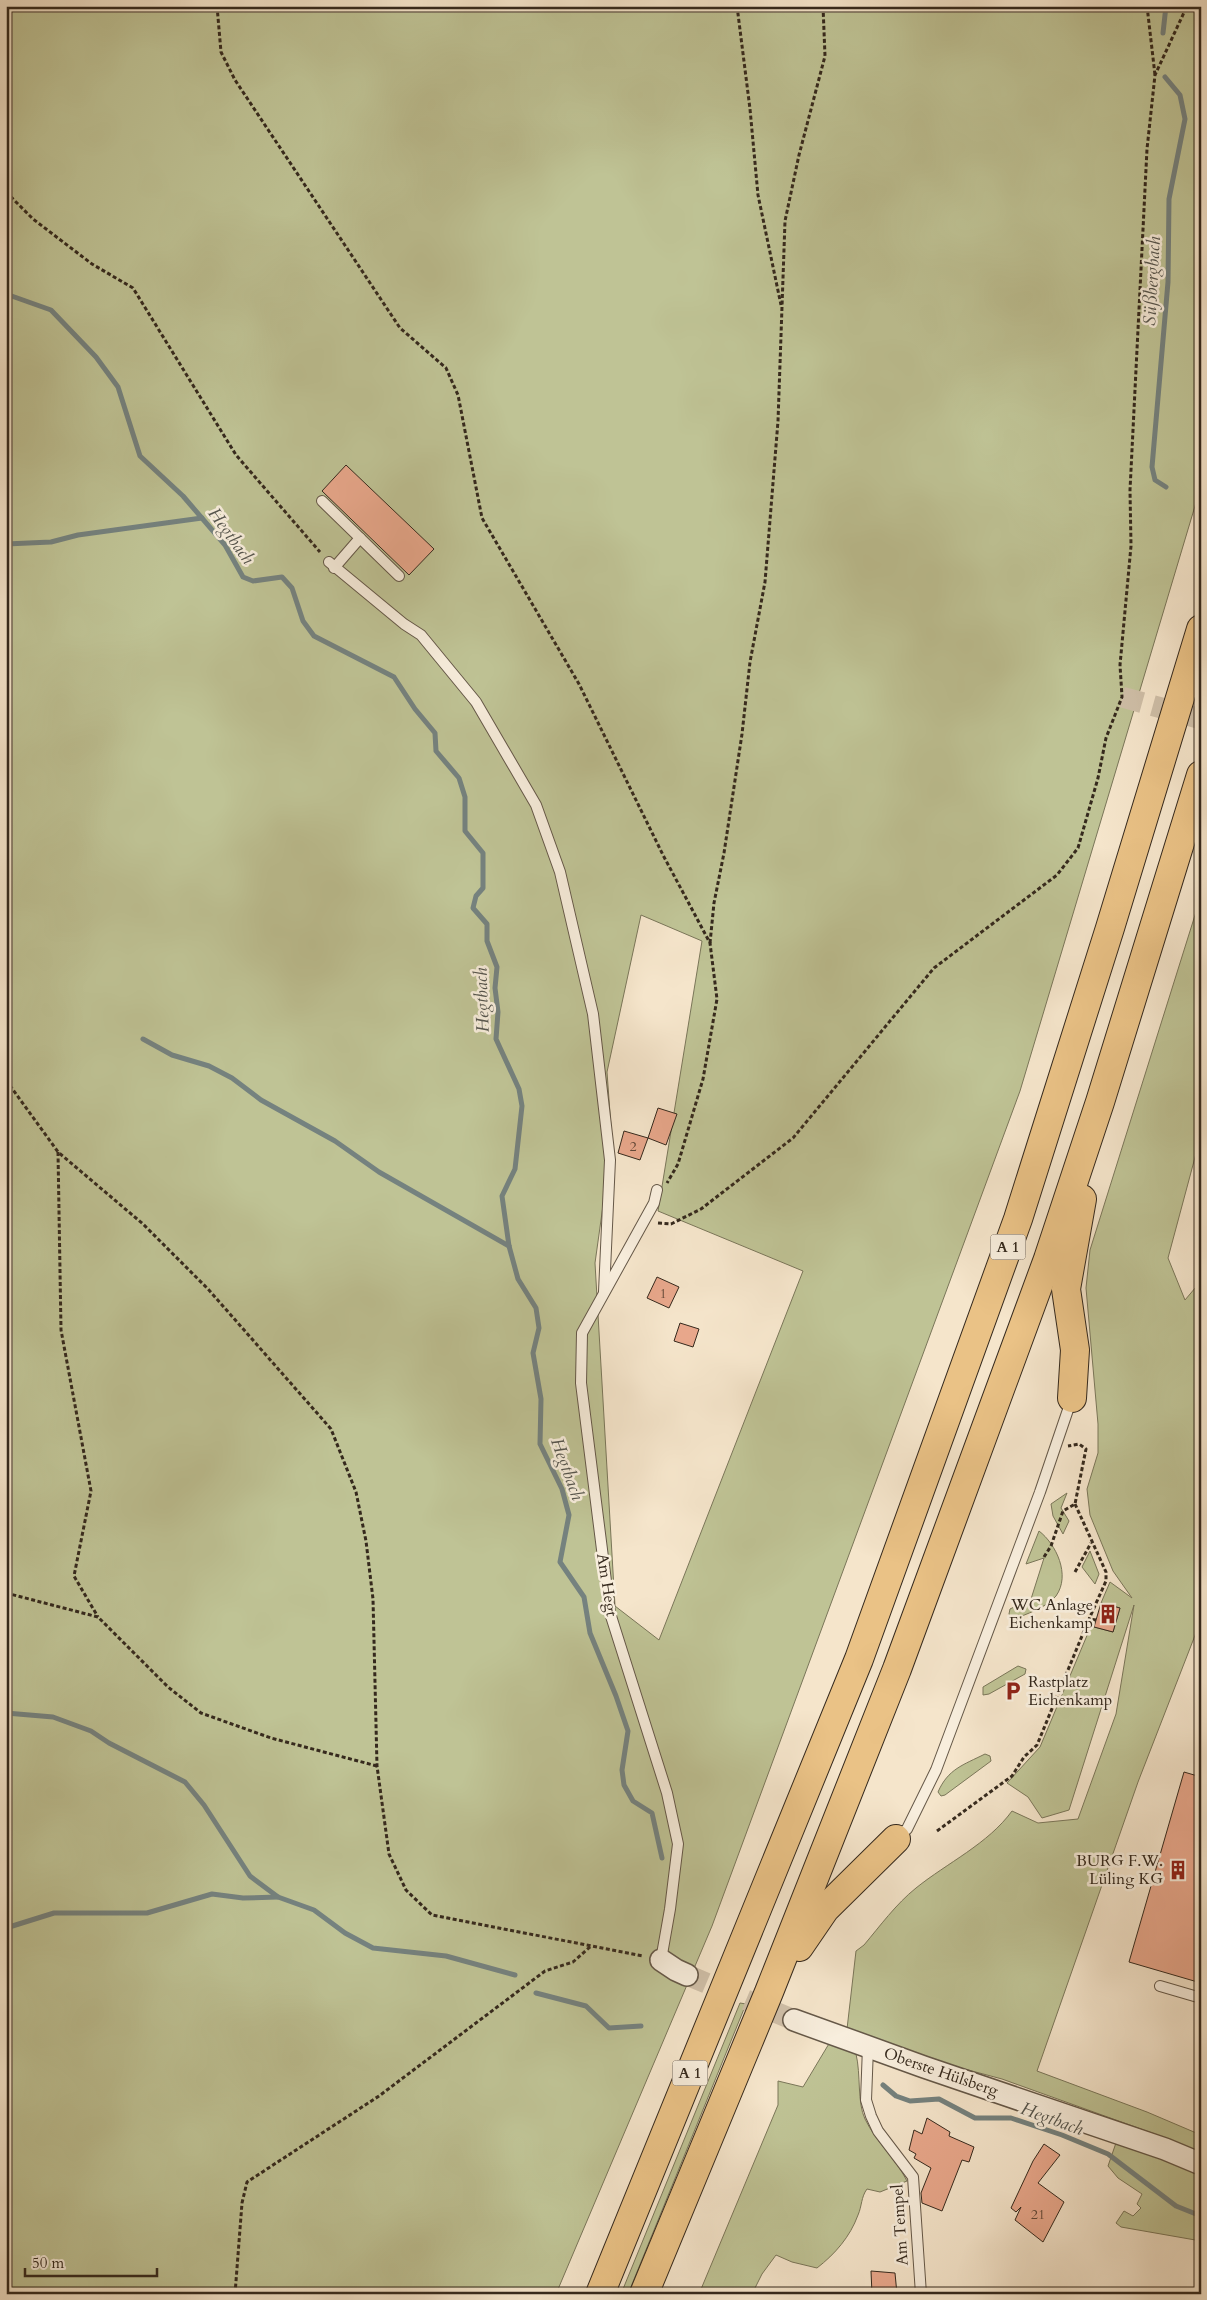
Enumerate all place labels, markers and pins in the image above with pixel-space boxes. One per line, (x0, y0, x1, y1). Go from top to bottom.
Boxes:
place label: WC Anlage Eichenkamp (1009, 1594, 1093, 1634)
building icon: WC Anlage Eichenkamp (1097, 1603, 1119, 1625)
place label: Rastplatz Eichenkamp (1028, 1671, 1112, 1711)
parking icon: Rastplatz Eichenkamp (1002, 1680, 1024, 1702)
place label: BURG F.W. Lüling KG (1076, 1850, 1163, 1890)
building icon: BURG F.W. Lüling KG (1167, 1859, 1189, 1881)

